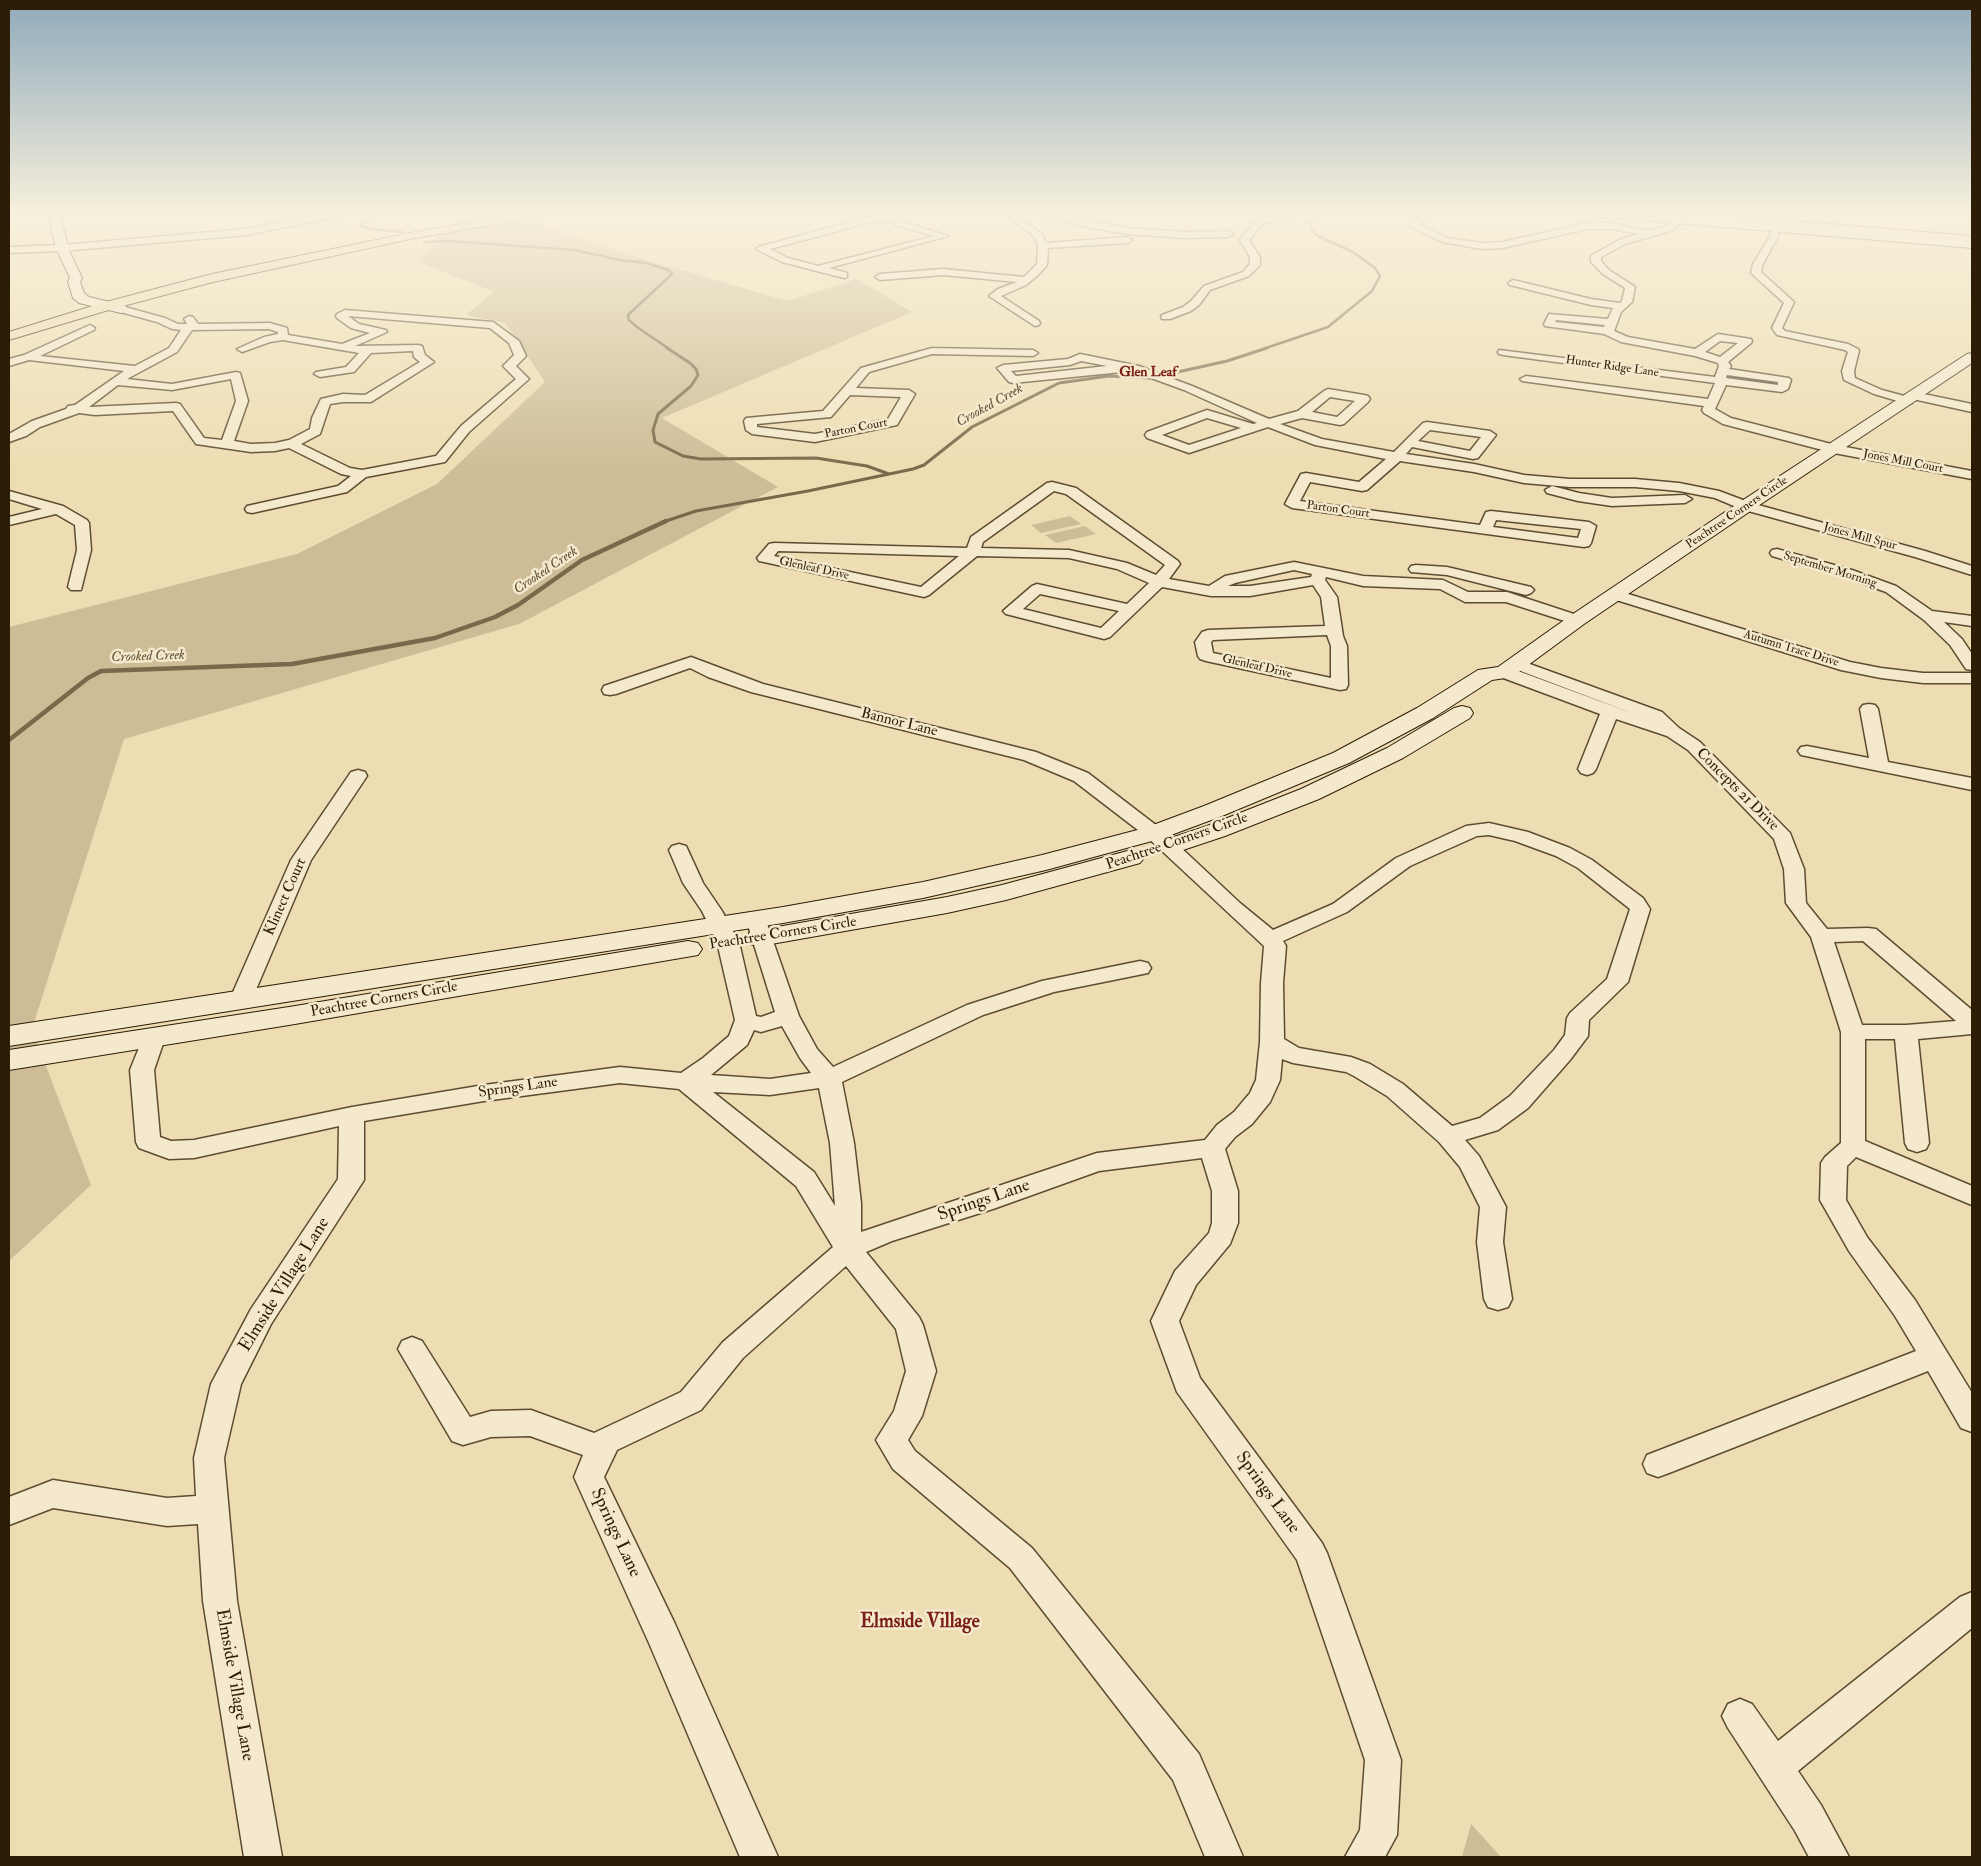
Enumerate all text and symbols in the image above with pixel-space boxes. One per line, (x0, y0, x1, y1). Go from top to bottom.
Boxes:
street label: Hunter Ridge Lane (1565, 353, 1659, 381)
district label: Glen Leaf (1119, 365, 1177, 381)
water label: Crooked Creek (954, 381, 1026, 431)
street label: Parton Court (823, 416, 889, 442)
street label: Jones Mill Court (1862, 447, 1944, 477)
street label: Peachtree Corners Circle (1684, 474, 1790, 552)
street label: Parton Court (1305, 498, 1371, 522)
street label: Jones Mill Spur (1822, 520, 1898, 554)
water label: Crooked Creek (511, 543, 581, 599)
street label: September Morning (1782, 549, 1878, 591)
street label: Glenleaf Drive (778, 555, 850, 583)
street label: Autumn Trace Drive (1742, 628, 1840, 670)
water label: Crooked Creek (111, 647, 185, 667)
street label: Glenleaf Drive (1221, 652, 1293, 682)
street label: Bannor Lane (859, 705, 939, 741)
street label: Concepts 21 Drive (1692, 745, 1782, 835)
street label: Peachtree Corners Circle (1104, 809, 1250, 875)
street label: Klinect Court (261, 856, 311, 938)
street label: Peachtree Corners Circle (708, 913, 858, 955)
street label: Peachtree Corners Circle (309, 978, 459, 1022)
street label: Springs Lane (477, 1074, 559, 1102)
street label: Springs Lane (935, 1175, 1033, 1227)
street label: Elmside Village Lane (235, 1214, 335, 1356)
street label: Springs Lane (1230, 1448, 1304, 1538)
street label: Springs Lane (585, 1485, 645, 1581)
street label: Elmside Village Lane (210, 1607, 258, 1763)
district label: Elmside Village (860, 1612, 980, 1634)

